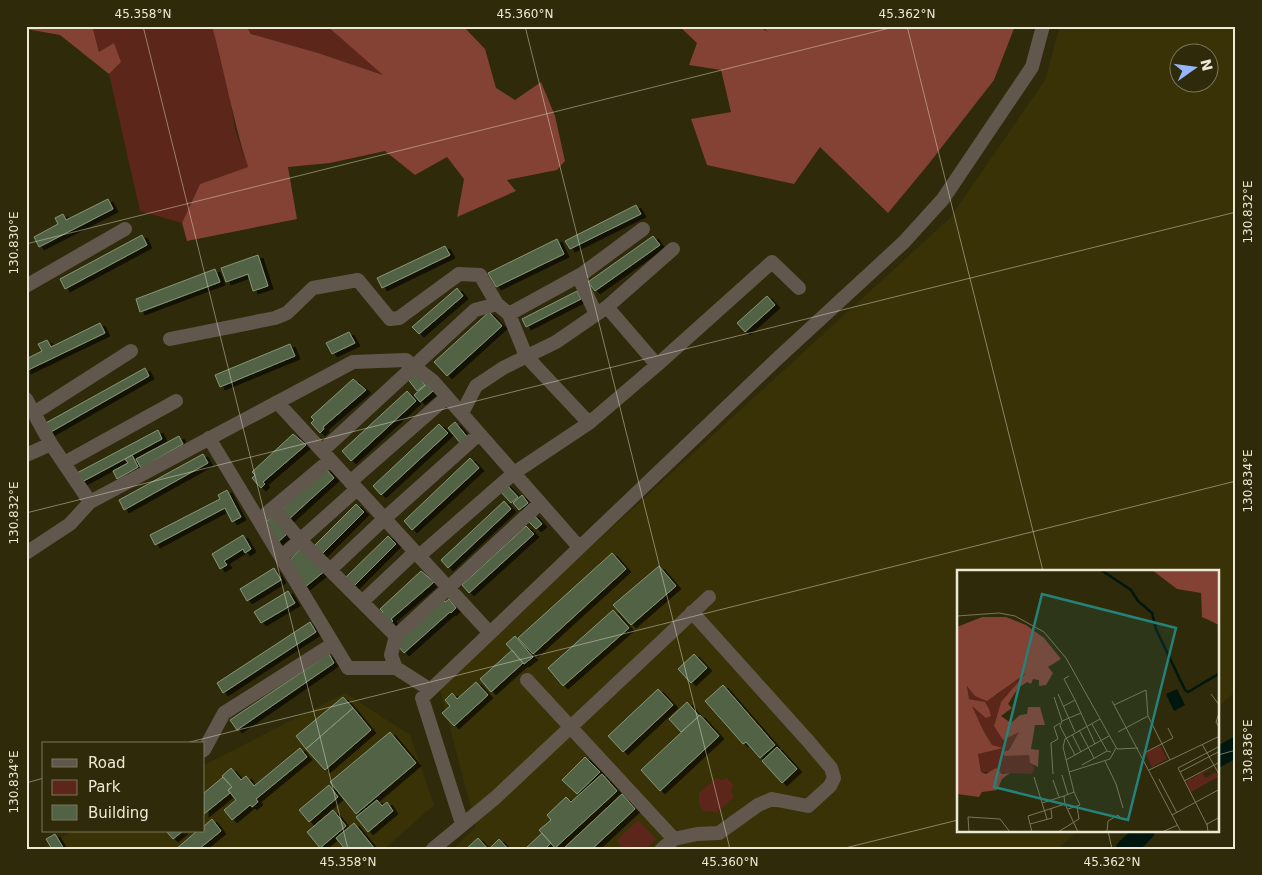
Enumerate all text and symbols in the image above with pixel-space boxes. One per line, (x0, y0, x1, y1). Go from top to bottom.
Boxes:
text: 45.358°N (115, 7, 171, 21)
text: 45.360°N (497, 7, 553, 21)
text: 45.362°N (879, 7, 935, 21)
north arrow (1170, 42, 1220, 92)
text: N (1197, 57, 1216, 72)
text: 130.832°E (1241, 180, 1255, 244)
text: 130.830°E (7, 211, 21, 275)
text: 130.834°E (1241, 449, 1255, 513)
text: 130.832°E (7, 481, 21, 545)
inset map (957, 570, 1220, 832)
text: 130.836°E (1241, 719, 1255, 783)
legend (42, 742, 205, 832)
text: 130.834°E (7, 750, 21, 814)
text: Road (88, 754, 126, 772)
text: Park (88, 778, 121, 796)
text: Building (88, 804, 149, 822)
text: 45.358°N (320, 855, 376, 869)
text: 45.360°N (702, 855, 758, 869)
text: 45.362°N (1084, 855, 1140, 869)

